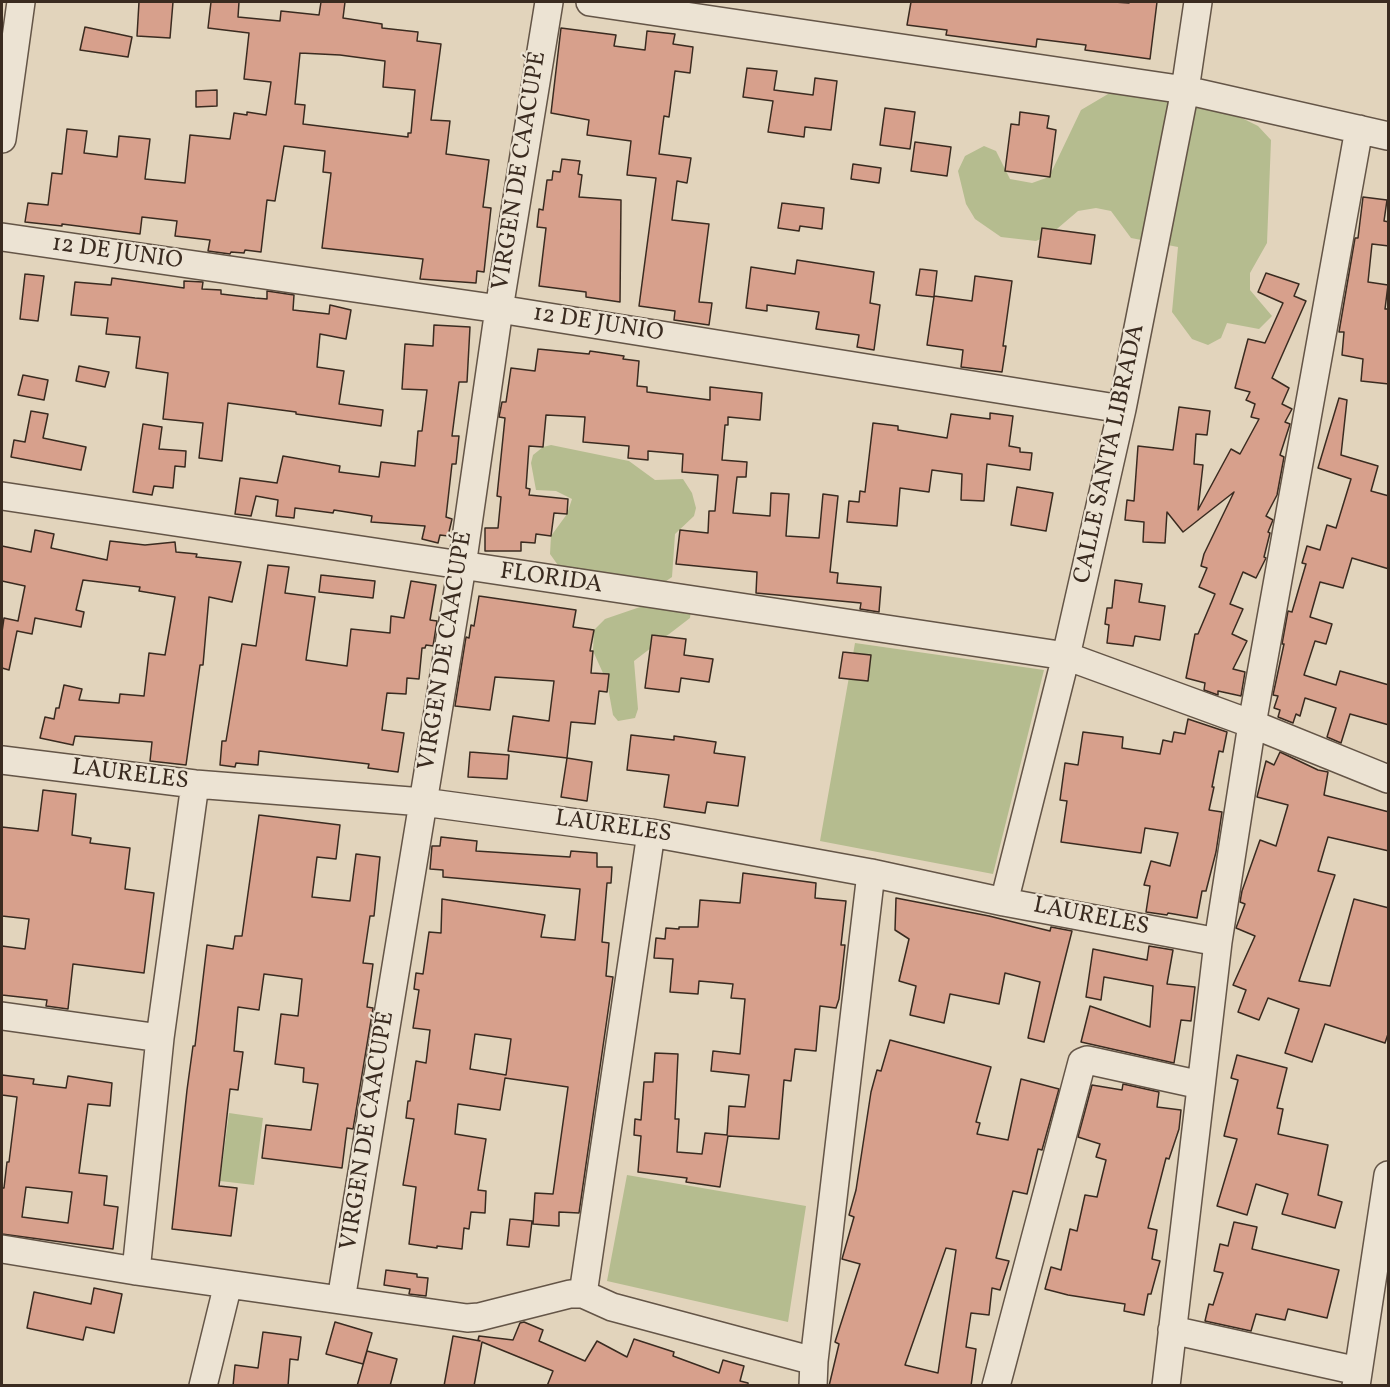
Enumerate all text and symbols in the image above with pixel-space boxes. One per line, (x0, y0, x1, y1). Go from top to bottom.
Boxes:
street label: VIRGEN DE CAACUPÉ (488, 50, 554, 292)
street label: 12 DE JUNIO (50, 231, 184, 277)
street label: 12 DE JUNIO (531, 300, 665, 350)
street label: CALLE SANTA LIBRADA (1069, 322, 1153, 586)
street label: VIRGEN DE CAACUPÉ (414, 530, 480, 772)
street label: FLORIDA (498, 559, 604, 601)
street label: LAURELES (70, 755, 190, 797)
street label: LAURELES (553, 806, 673, 850)
street label: LAURELES (1031, 893, 1151, 943)
street label: VIRGEN DE CAACUPÉ (336, 1010, 402, 1252)

